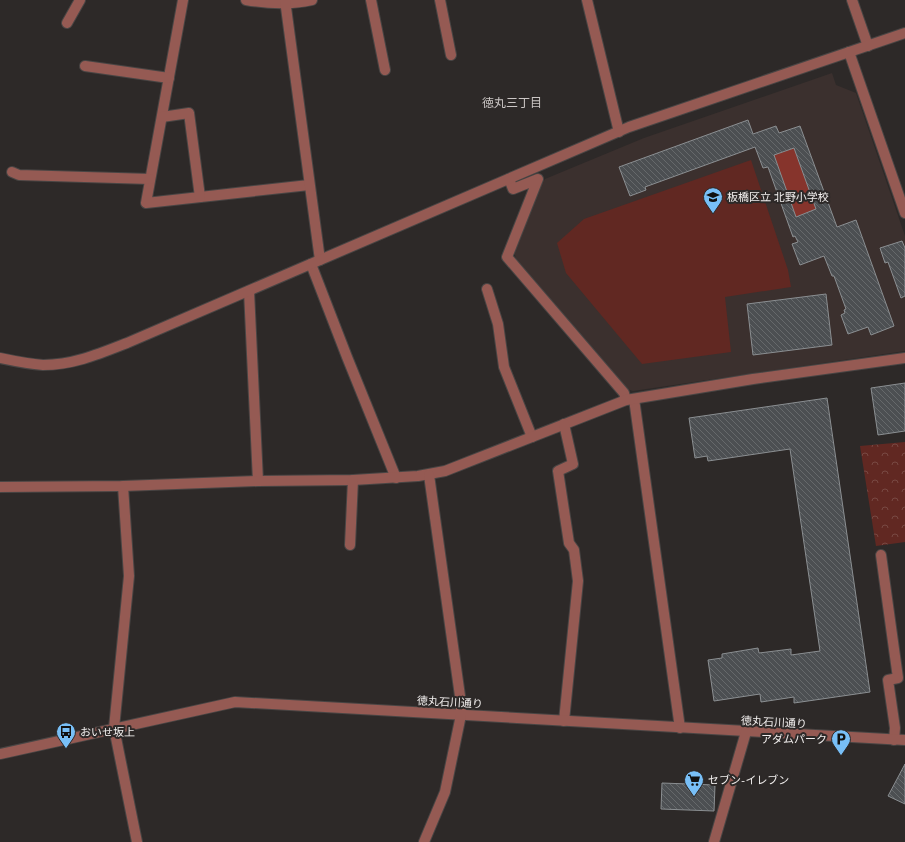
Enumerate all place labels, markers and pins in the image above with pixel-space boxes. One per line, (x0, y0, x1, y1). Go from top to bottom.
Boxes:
school or university icon: 板橋区立 北野小学校 (702, 186, 724, 214)
place label: 板橋区立 北野小学校 (727, 191, 829, 203)
bus stop icon: おいせ坂上 (55, 721, 77, 749)
place label: おいせ坂上 (80, 726, 135, 738)
parking icon: アダムパーク (830, 728, 852, 756)
place label: アダムパーク (761, 733, 827, 745)
supermarket icon: セブン-イレブン (683, 769, 705, 797)
place label: セブン-イレブン (708, 774, 789, 786)

